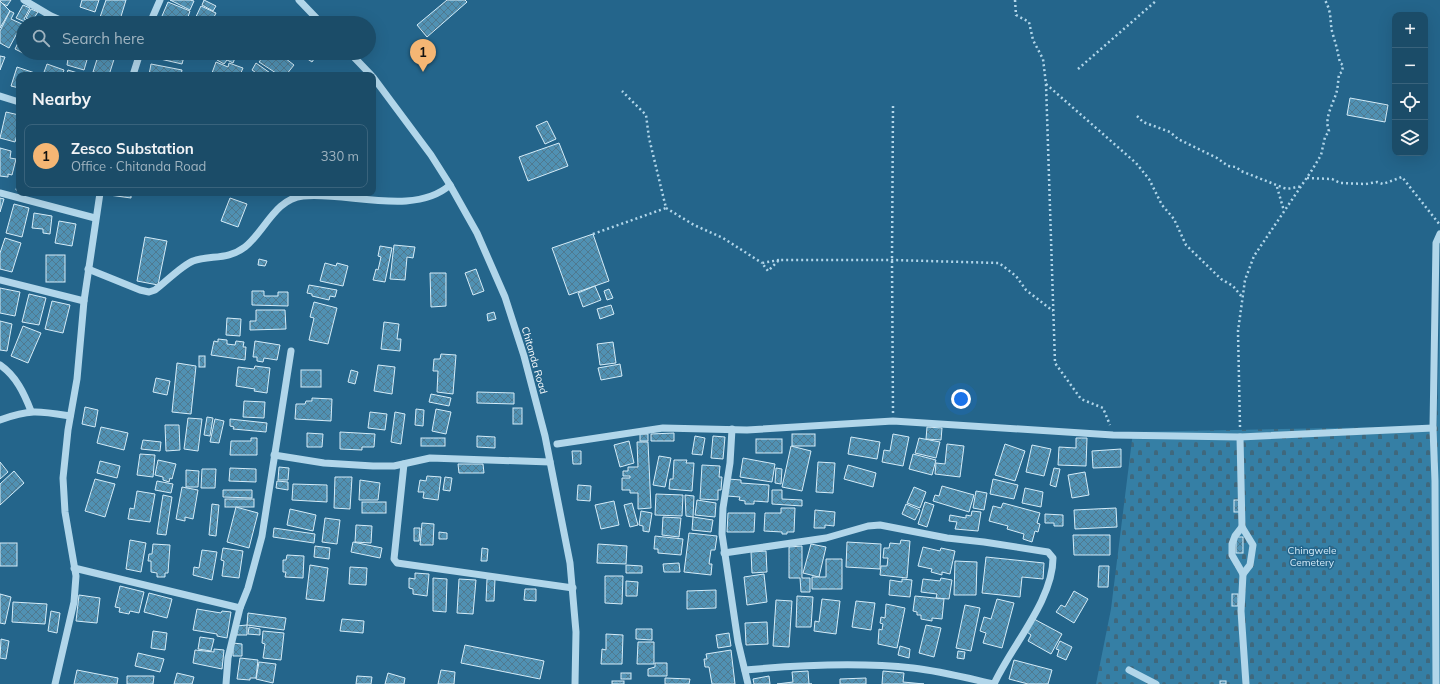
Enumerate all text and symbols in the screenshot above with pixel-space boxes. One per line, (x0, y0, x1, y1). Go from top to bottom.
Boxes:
map controls (1392, 12, 1428, 156)
button: + (1392, 12, 1428, 48)
search box (16, 16, 376, 60)
icon: search (30, 27, 52, 49)
text: Search here (62, 29, 144, 48)
pin: 1 (410, 39, 436, 72)
button: − (1392, 48, 1428, 84)
button: locate (1392, 84, 1428, 120)
text: Nearby (32, 88, 91, 109)
button: layers (1392, 120, 1428, 156)
text: Zesco Substation (71, 139, 194, 158)
text: 1 (42, 148, 50, 164)
text: 330 m (321, 148, 359, 164)
text: Office · Chitanda Road (71, 158, 206, 174)
street label: Chitanda Road (519, 325, 550, 395)
your location (951, 389, 971, 409)
park label: Chingwele Cemetery (1288, 544, 1336, 569)

